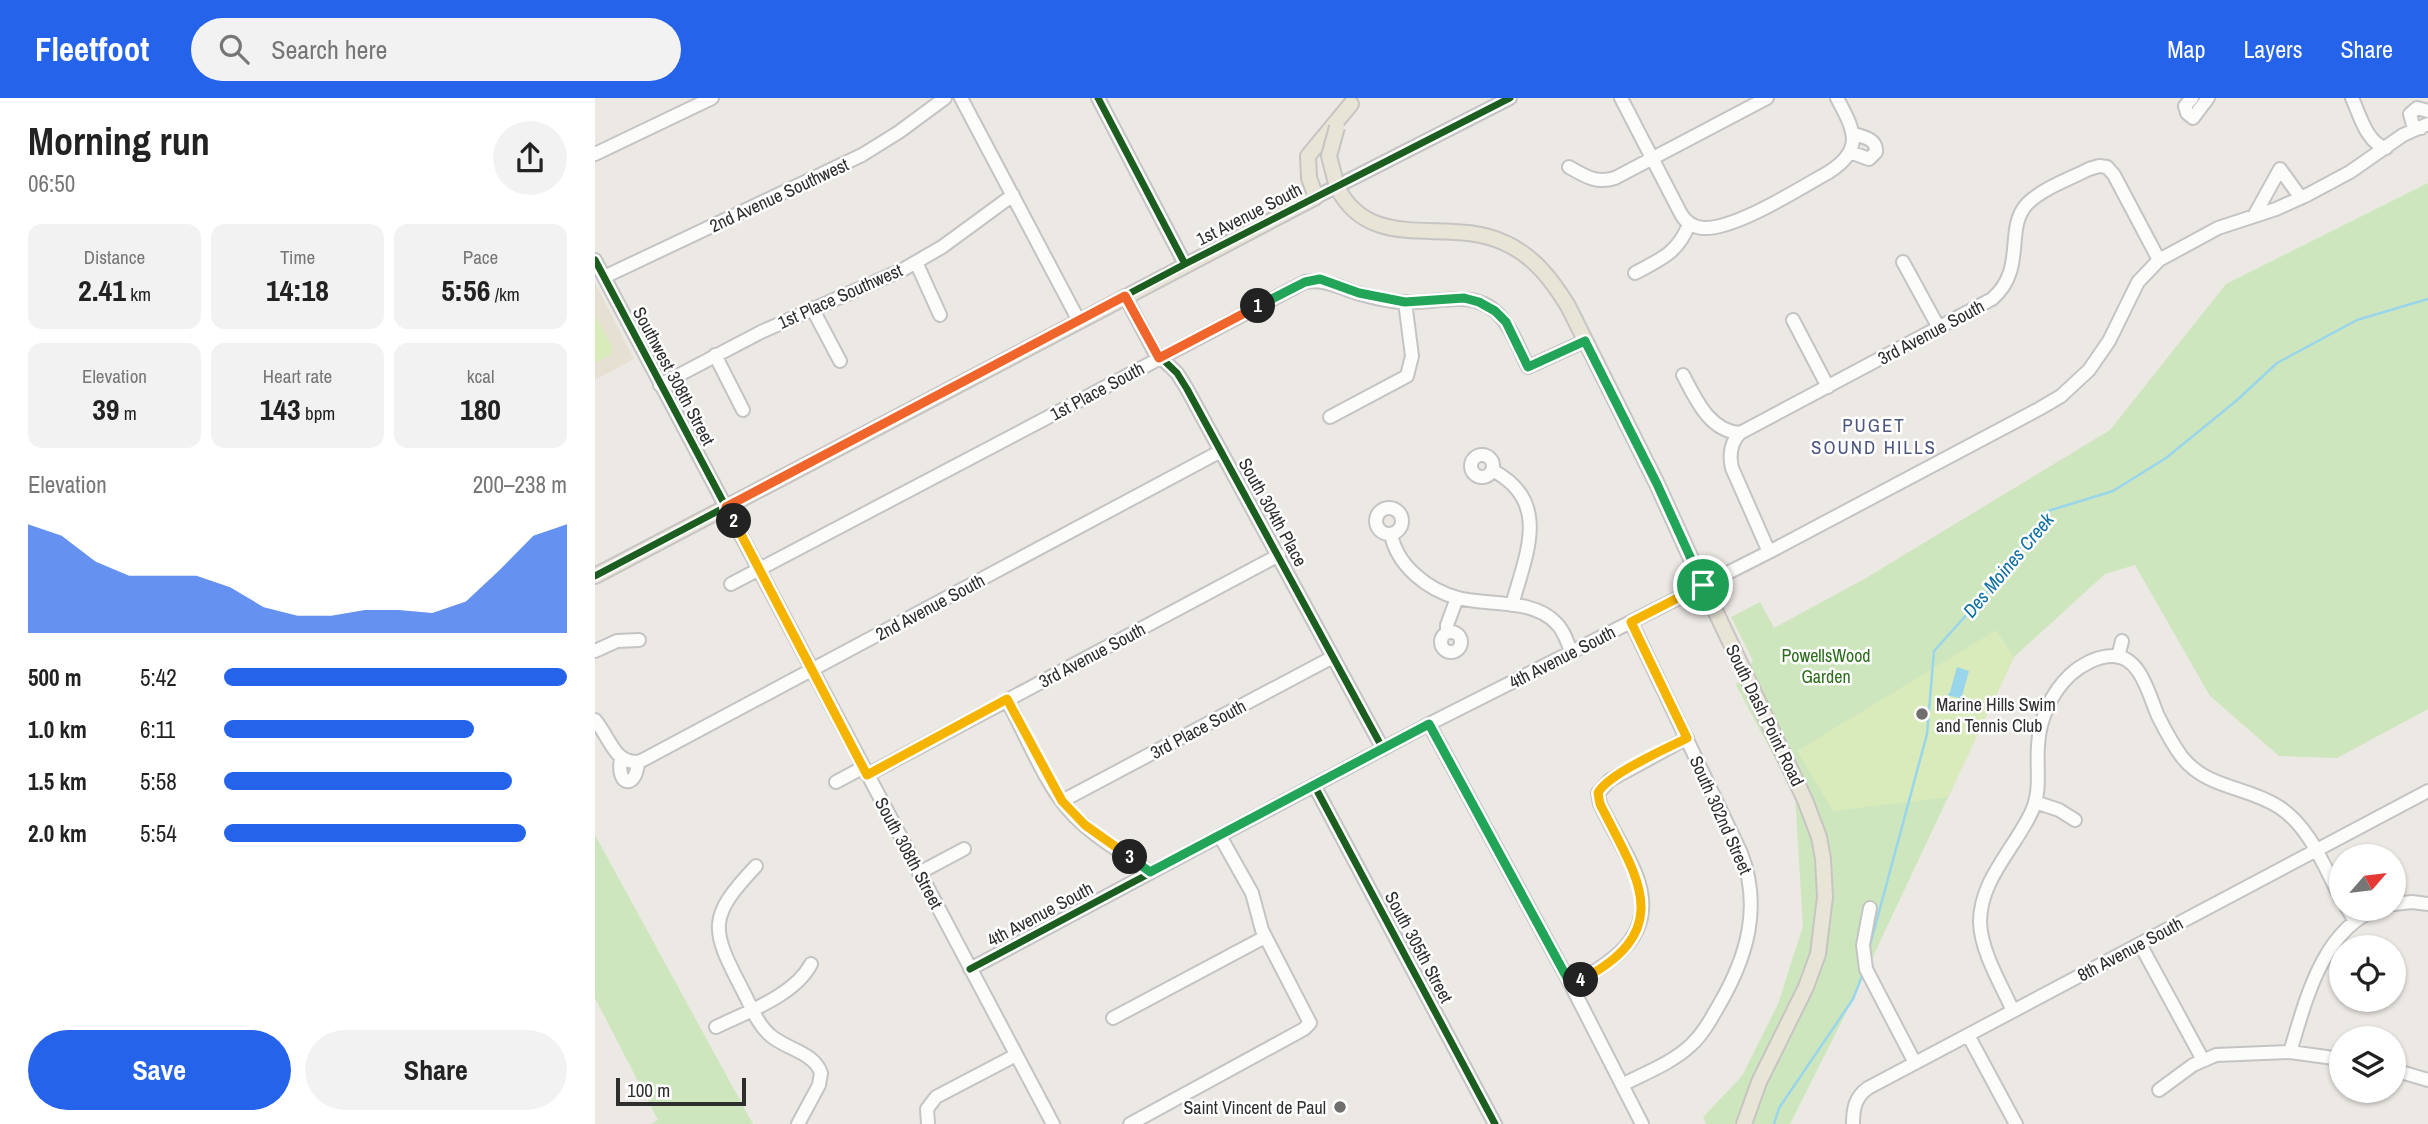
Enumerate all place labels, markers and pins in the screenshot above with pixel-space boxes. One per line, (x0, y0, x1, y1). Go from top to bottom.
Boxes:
pin: 1 (1241, 288, 1275, 324)
pin: 2 (717, 504, 751, 538)
pin (1673, 555, 1733, 615)
place label: Marine Hills Swim and Tennis Club (1936, 692, 2056, 738)
marker: Marine Hills Swim and Tennis Club (1914, 706, 1930, 722)
pin: 3 (1113, 840, 1147, 874)
pin: 4 (1563, 962, 1599, 998)
place label: Saint Vincent de Paul (1183, 1095, 1326, 1120)
marker: Saint Vincent de Paul (1332, 1099, 1348, 1115)

